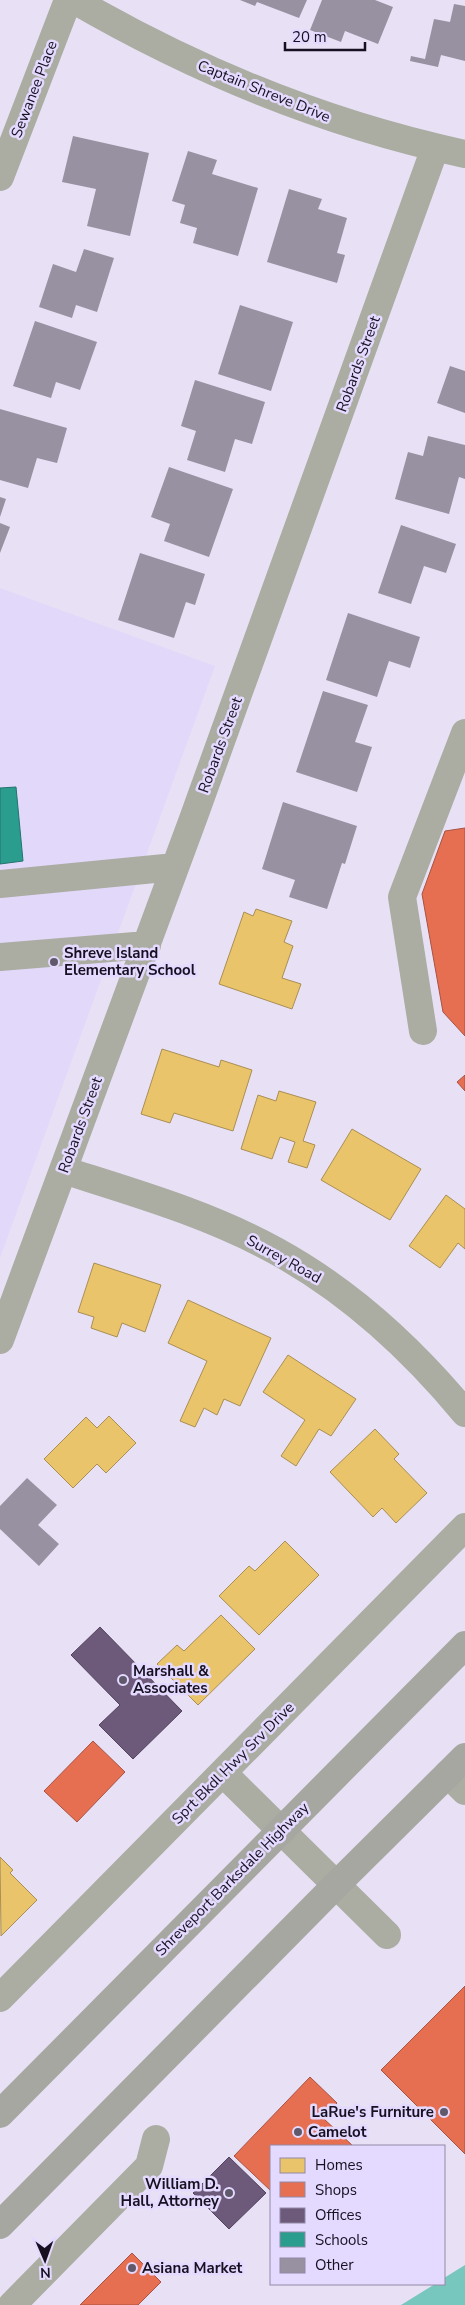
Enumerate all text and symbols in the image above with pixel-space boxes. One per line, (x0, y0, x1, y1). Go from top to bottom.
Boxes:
scale bar (285, 20, 365, 52)
text: 20 m (292, 27, 327, 47)
street label: Sewanee Place (6, 38, 62, 140)
street label: Captain Shreve Drive (195, 55, 333, 127)
street label: Robards Street (331, 312, 385, 415)
street label: Robards Street (193, 693, 247, 796)
place label: Shreve Island Elementary School (64, 943, 196, 980)
marker: Shreve Island Elementary School (48, 956, 60, 968)
street label: Robards Street (53, 1073, 107, 1176)
street label: Surrey Road (243, 1230, 325, 1288)
place label: Marshall & Associates (133, 1661, 210, 1698)
marker: Marshall & Associates (117, 1674, 129, 1686)
street label: Sprt Bkdl Hwy Srv Drive (167, 1697, 299, 1829)
street label: Shreveport Barksdale Highway (151, 1798, 313, 1960)
place label: LaRue's Furniture (312, 2102, 434, 2122)
marker: LaRue's Furniture (438, 2106, 450, 2118)
place label: Camelot (308, 2122, 367, 2142)
marker: Camelot (292, 2126, 304, 2138)
legend (270, 2145, 445, 2285)
text: Homes (315, 2155, 363, 2175)
place label: William D. Hall, Attorney (121, 2174, 219, 2211)
text: Shops (315, 2180, 357, 2200)
marker: William D. Hall, Attorney (223, 2187, 235, 2199)
text: Offices (315, 2205, 362, 2225)
text: Schools (315, 2230, 368, 2250)
north arrow (20, 2235, 70, 2285)
text: Other (315, 2255, 354, 2275)
place label: Asiana Market (142, 2258, 243, 2278)
marker: Asiana Market (126, 2262, 138, 2274)
text: N (40, 2263, 51, 2282)

